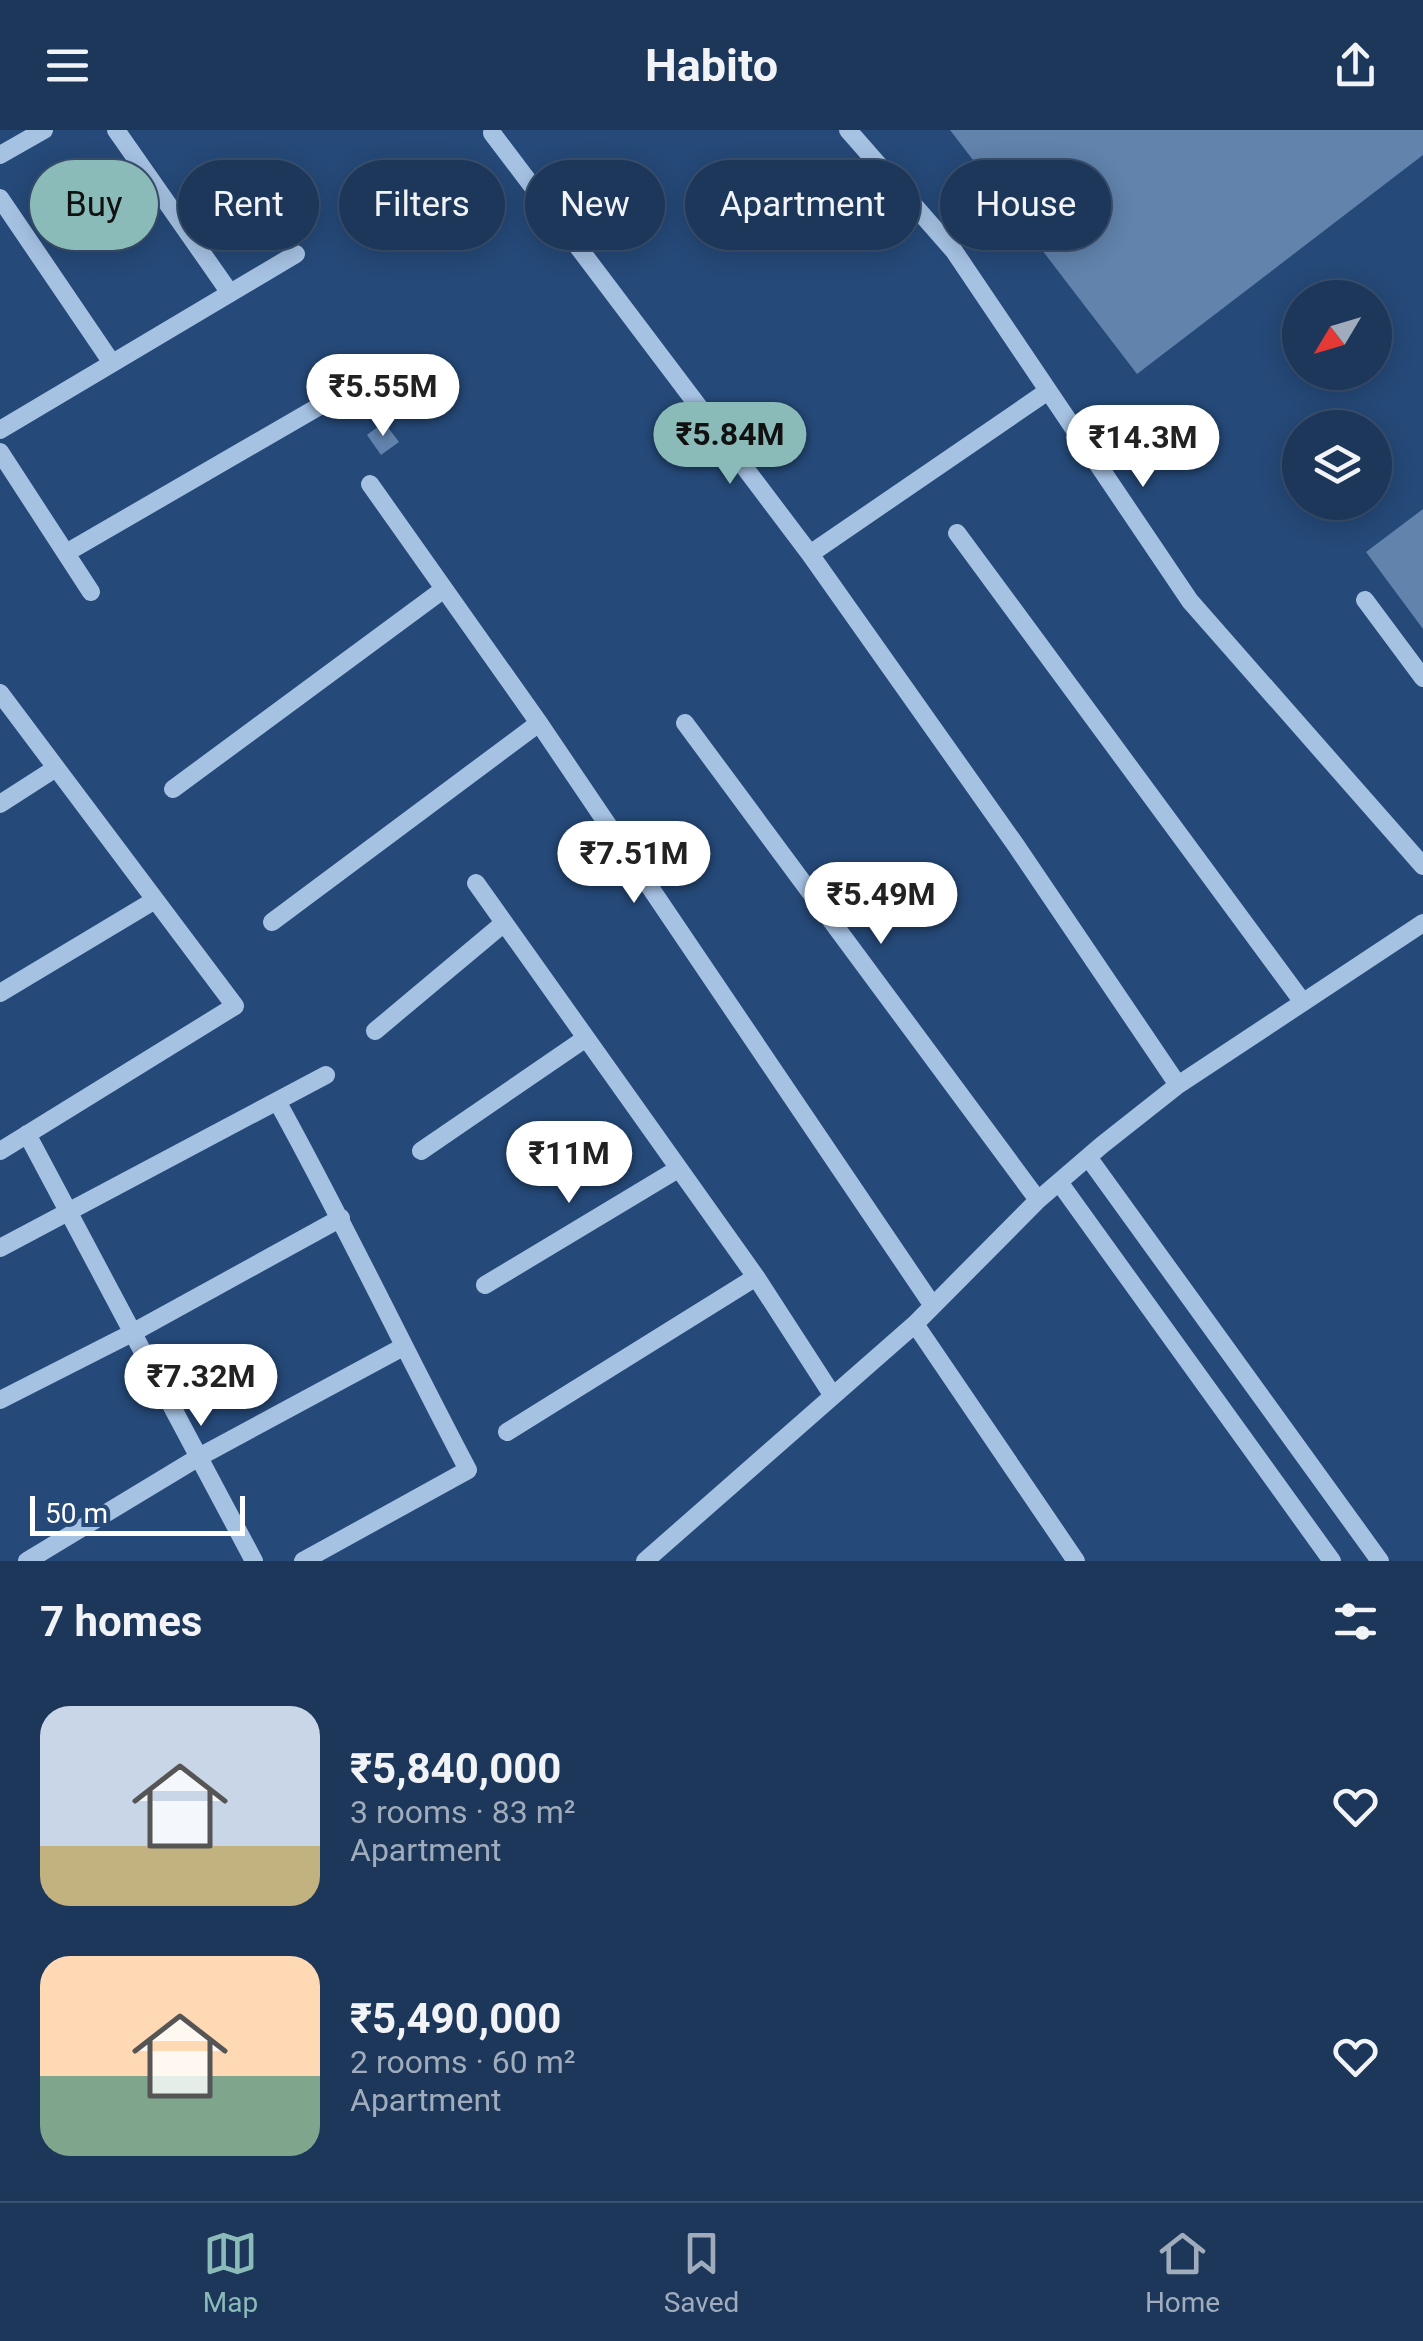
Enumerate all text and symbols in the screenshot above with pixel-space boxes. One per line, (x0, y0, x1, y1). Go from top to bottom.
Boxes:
icon: menu (40, 38, 95, 93)
icon: share (1328, 38, 1383, 93)
text: Habito (645, 39, 778, 92)
chip: Buy (30, 160, 158, 250)
chip: Rent (178, 160, 319, 250)
chip: Filters (339, 160, 505, 250)
chip: New (525, 160, 665, 250)
chip: Apartment (685, 160, 920, 250)
chip: House (940, 160, 1111, 250)
north arrow (1282, 280, 1392, 390)
map controls (1282, 280, 1392, 520)
pin: ₹5.55M (302, 354, 464, 439)
text: ₹5.55M (328, 367, 438, 405)
pin: ₹5.84M (649, 402, 811, 487)
pin: ₹14.3M (1062, 405, 1224, 490)
button: layers (1282, 410, 1392, 520)
text: ₹5.84M (675, 415, 785, 453)
text: ₹14.3M (1088, 418, 1198, 456)
pin: ₹7.51M (553, 821, 715, 906)
text: ₹7.51M (579, 834, 689, 872)
pin: ₹5.49M (800, 862, 962, 947)
text: ₹5.49M (826, 875, 936, 913)
pin: ₹11M (510, 1121, 628, 1206)
text: ₹11M (528, 1134, 610, 1172)
pin: ₹7.32M (120, 1344, 282, 1429)
text: ₹7.32M (146, 1357, 256, 1395)
scale bar (30, 1491, 245, 1536)
text: 50 m (45, 1497, 108, 1530)
icon: filters (1328, 1594, 1383, 1649)
text: 7 homes (40, 1597, 202, 1646)
text: ₹5,840,000 (350, 1744, 561, 1793)
icon: home (120, 1746, 240, 1866)
icon: heart (1328, 1779, 1383, 1834)
text: 3 rooms · 83 m² (350, 1793, 575, 1831)
text: Apartment (350, 1831, 502, 1869)
text: ₹5,490,000 (350, 1994, 561, 2043)
icon: home (120, 1996, 240, 2116)
icon: heart (1328, 2029, 1383, 2084)
text: 2 rooms · 60 m² (350, 2043, 575, 2081)
text: Apartment (350, 2081, 502, 2119)
tab: Map (203, 2226, 258, 2319)
tab: Saved (664, 2226, 739, 2319)
tab: Home (1145, 2226, 1220, 2319)

